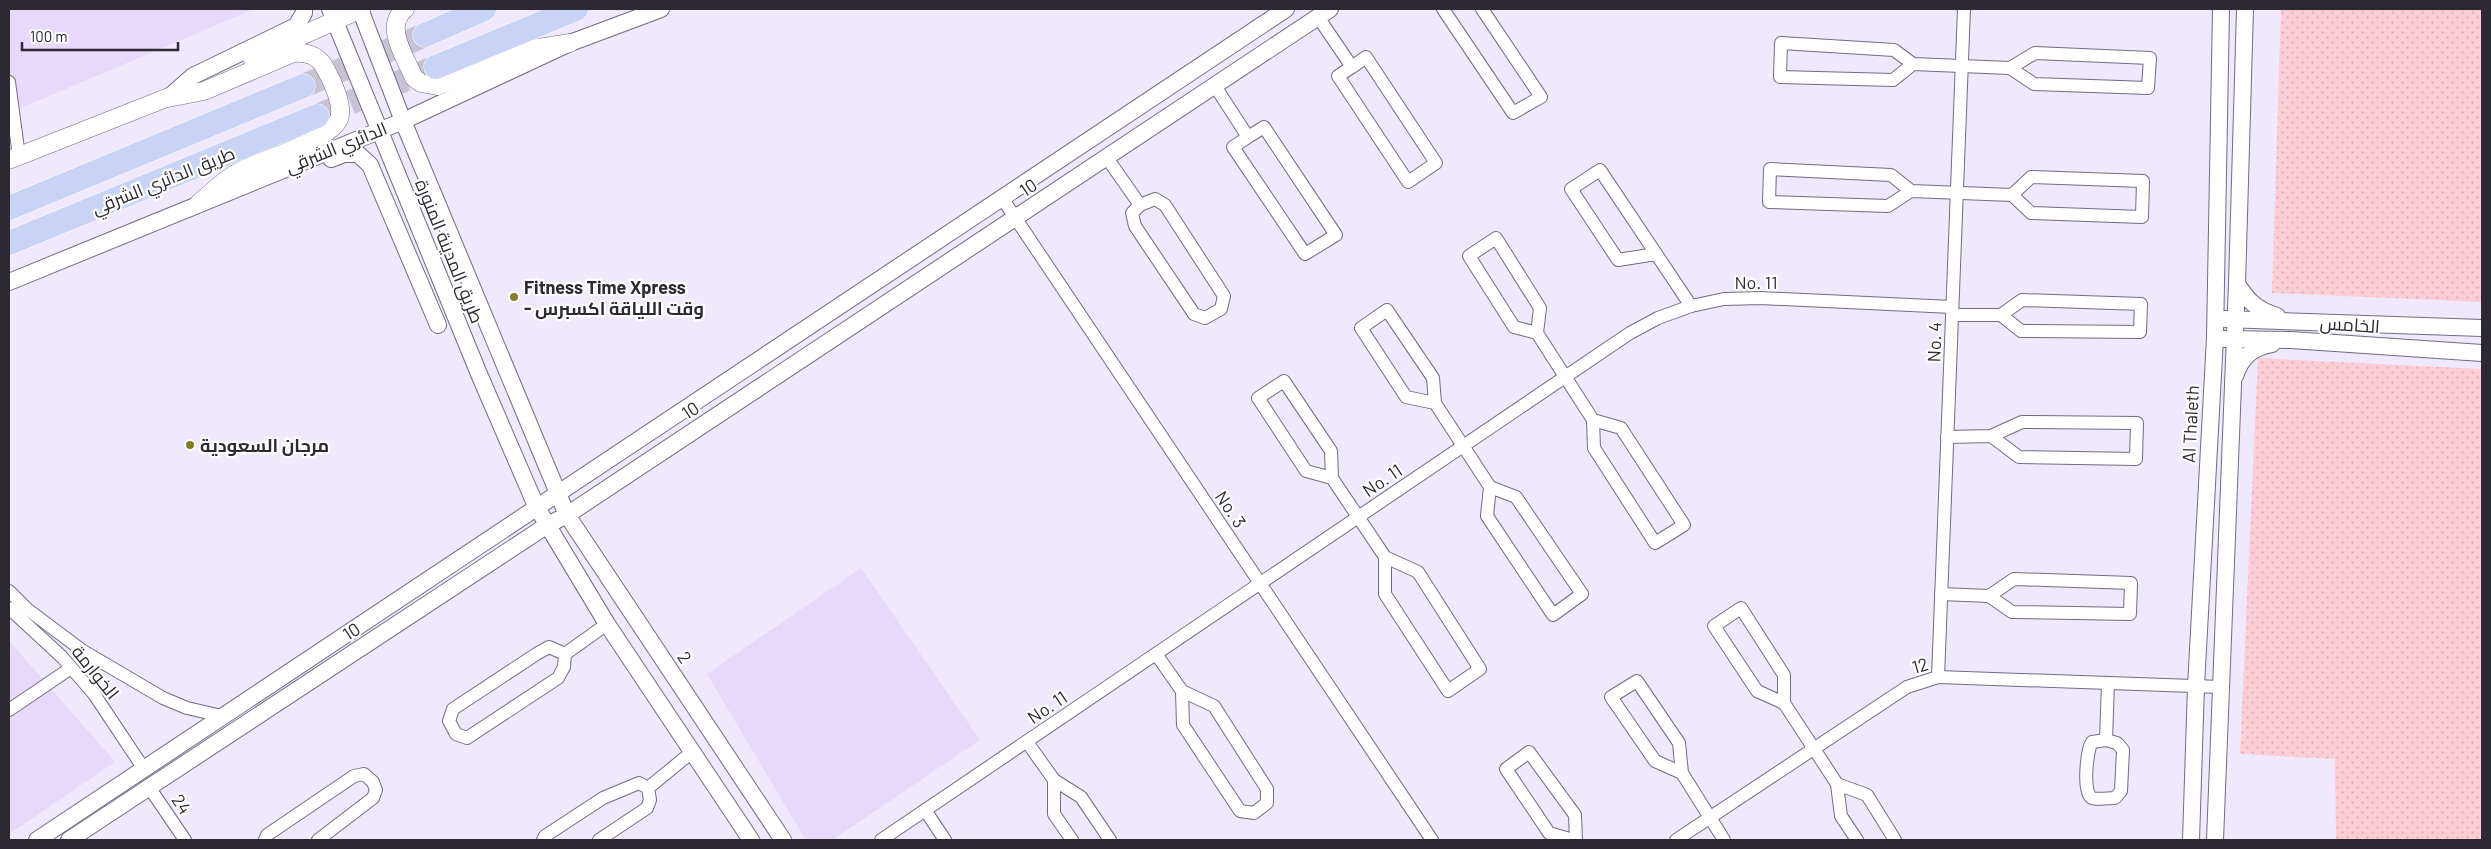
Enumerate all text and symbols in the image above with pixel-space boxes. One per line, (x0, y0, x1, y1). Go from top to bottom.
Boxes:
scale bar (22, 20, 179, 52)
text: 100 m (30, 27, 68, 45)
street label: الدائري الشرقي (282, 117, 392, 181)
street label: طريق الدائري الشرقي (88, 141, 239, 222)
street label: 10 (1015, 173, 1041, 201)
street label: طريق المدينة المنورة (409, 176, 489, 327)
street label: No. 11 (1734, 271, 1778, 293)
place label: Fitness Time Xpress - وقت اللياقة اكسبرس (524, 276, 704, 320)
marker: Fitness Time Xpress - وقت اللياقة اكسبرس (508, 291, 520, 303)
street label: الخامس (2319, 311, 2381, 338)
street label: No. 4 (1922, 321, 1946, 363)
street label: Al Thaleth (2177, 385, 2203, 463)
street label: 10 (677, 396, 703, 424)
place label: مرجان السعودية (200, 434, 329, 457)
marker: مرجان السعودية (184, 439, 196, 451)
street label: No. 11 (1358, 459, 1406, 501)
street label: No. 3 (1211, 486, 1251, 532)
street label: 10 (338, 617, 364, 645)
street label: الخوارمة (67, 641, 124, 704)
street label: 2 (673, 647, 697, 667)
street label: 12 (1909, 652, 1931, 678)
street label: No. 11 (1023, 686, 1071, 728)
street label: 24 (167, 790, 197, 818)

